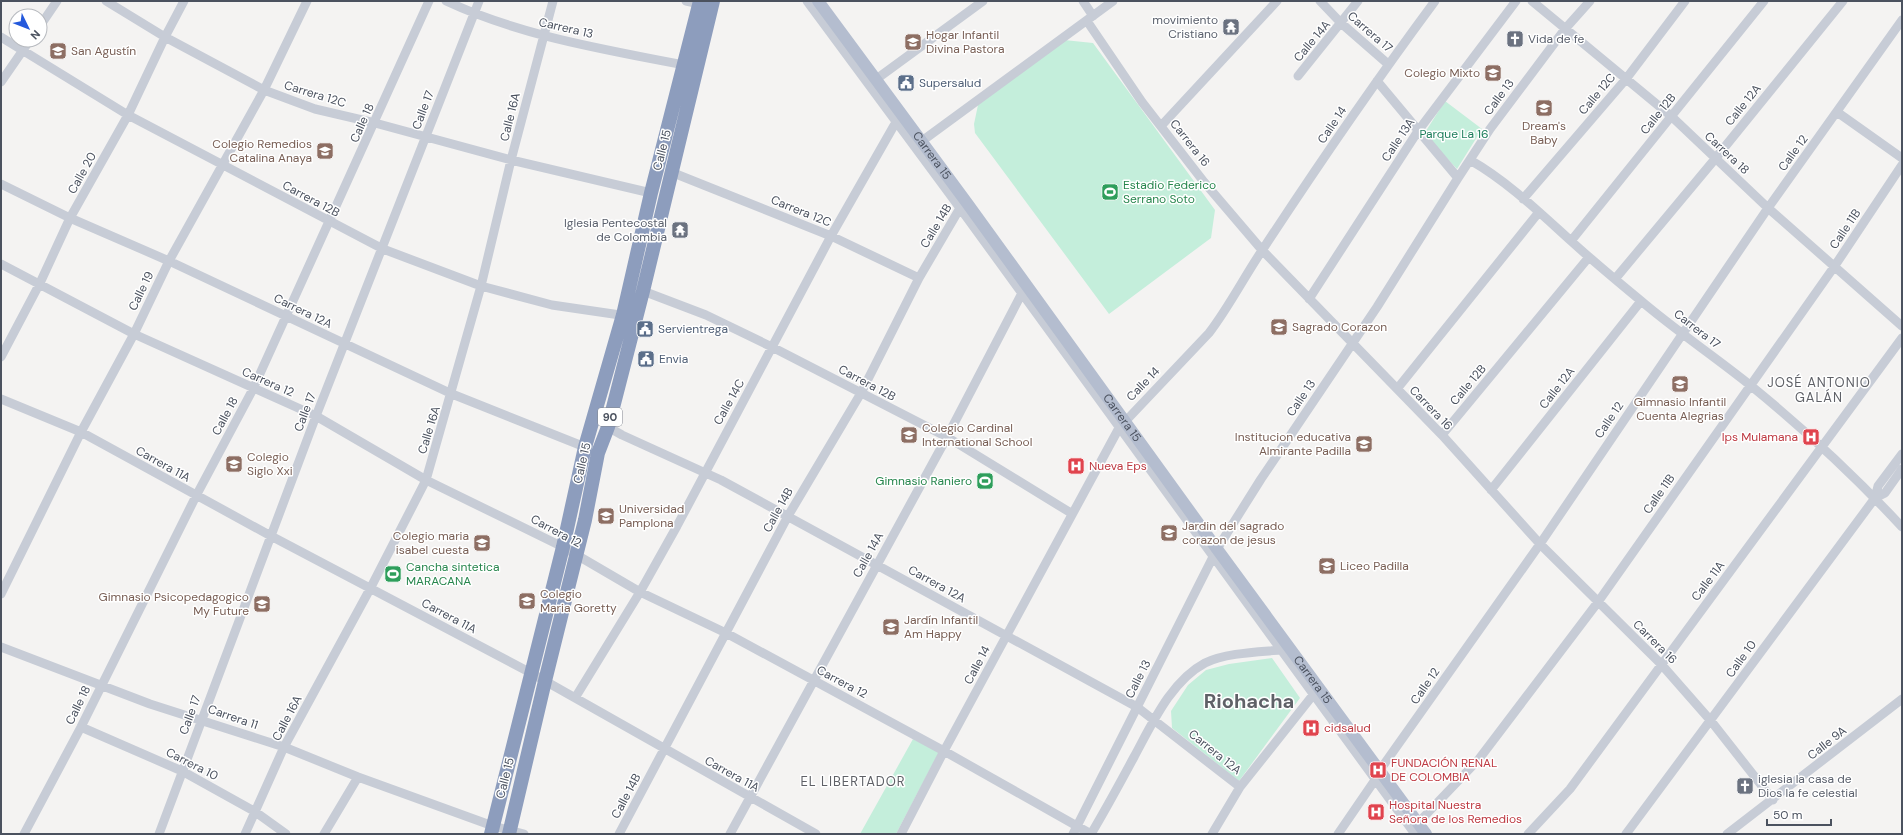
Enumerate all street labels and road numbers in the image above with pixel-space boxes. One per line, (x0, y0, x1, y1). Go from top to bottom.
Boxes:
street label: Carrera 17 (1344, 8, 1396, 56)
street label: Carrera 13 (537, 14, 595, 42)
street label: Calle 14A (1290, 17, 1334, 65)
street label: Calle 12C (1575, 70, 1619, 118)
street label: Calle 13 (1480, 76, 1518, 118)
street label: Carrera 12C (282, 77, 348, 111)
street label: Calle 12A (1721, 81, 1765, 129)
street label: Calle 17 (408, 88, 438, 132)
street label: Calle 12B (1637, 90, 1679, 138)
street label: Calle 16A (496, 91, 524, 143)
street label: Calle 18 (346, 101, 378, 145)
street label: Calle 14 (1314, 103, 1350, 147)
street label: Calle 13A (1378, 115, 1418, 165)
street label: Carrera 16 (1166, 116, 1214, 170)
street label: Calle 15 (649, 128, 675, 172)
street label: Carrera 15 (909, 128, 955, 183)
street label: Carrera 18 (1701, 128, 1753, 178)
street label: Calle 12 (1774, 132, 1812, 174)
street label: Calle 20 (64, 149, 100, 197)
street label: Carrera 12B (280, 177, 342, 221)
street label: Carrera 12C (768, 192, 834, 231)
street label: Calle 14B (917, 201, 955, 251)
street label: Calle 11B (1826, 206, 1864, 252)
street label: Calle 19 (125, 269, 157, 313)
street label: Carrera 12A (271, 290, 335, 332)
street label: Carrera 17 (1670, 306, 1724, 352)
street label: Carrera 12B (836, 361, 898, 405)
street label: Calle 12B (1446, 361, 1490, 409)
street label: Carrera 12 (239, 363, 297, 401)
street label: Calle 14 (1123, 364, 1163, 404)
street label: Calle 12A (1536, 364, 1578, 412)
street label: Calle 14C (710, 376, 748, 428)
street label: Calle 13 (1283, 376, 1319, 420)
street label: Carrera 16 (1406, 382, 1456, 434)
street label: Calle 17 (290, 390, 320, 434)
street label: Carrera 15 (1099, 390, 1145, 445)
street label: Calle 18 (208, 394, 242, 438)
street label: Calle 12 (1591, 398, 1627, 442)
street label: Calle 16A (414, 404, 444, 456)
road number: 90 (598, 408, 622, 426)
street label: Calle 15 (570, 441, 594, 485)
street label: Carrera 11A (133, 442, 193, 486)
street label: Calle 11B (1639, 471, 1679, 517)
street label: Calle 14B (759, 485, 797, 535)
street label: Carrera 12 (528, 511, 584, 551)
street label: Calle 14A (849, 529, 887, 581)
street label: Calle 11A (1688, 558, 1728, 604)
street label: Carrera 12A (905, 562, 969, 606)
street label: Carrera 11A (419, 595, 479, 637)
street label: Carrera 16 (1630, 617, 1680, 667)
street label: Calle 10 (1722, 637, 1760, 681)
street label: Calle 14 (960, 643, 994, 687)
street label: Carrera 15 (1290, 652, 1336, 707)
street label: Calle 13 (1121, 657, 1155, 701)
street label: Carrera 12 (814, 662, 870, 702)
street label: Calle 12 (1407, 664, 1443, 707)
street label: Calle 18 (62, 683, 94, 727)
street label: Calle 16A (268, 692, 306, 744)
street label: Calle 17 (176, 693, 204, 737)
street label: Carrera 11 (206, 701, 260, 733)
street label: Calle 9A (1804, 723, 1850, 763)
street label: Carrera 12A (1185, 726, 1245, 778)
street label: Carrera 10 (163, 744, 221, 784)
street label: Carrera 11A (702, 752, 762, 796)
street label: Calle 15 (492, 756, 518, 800)
street label: Calle 14B (607, 771, 645, 821)

